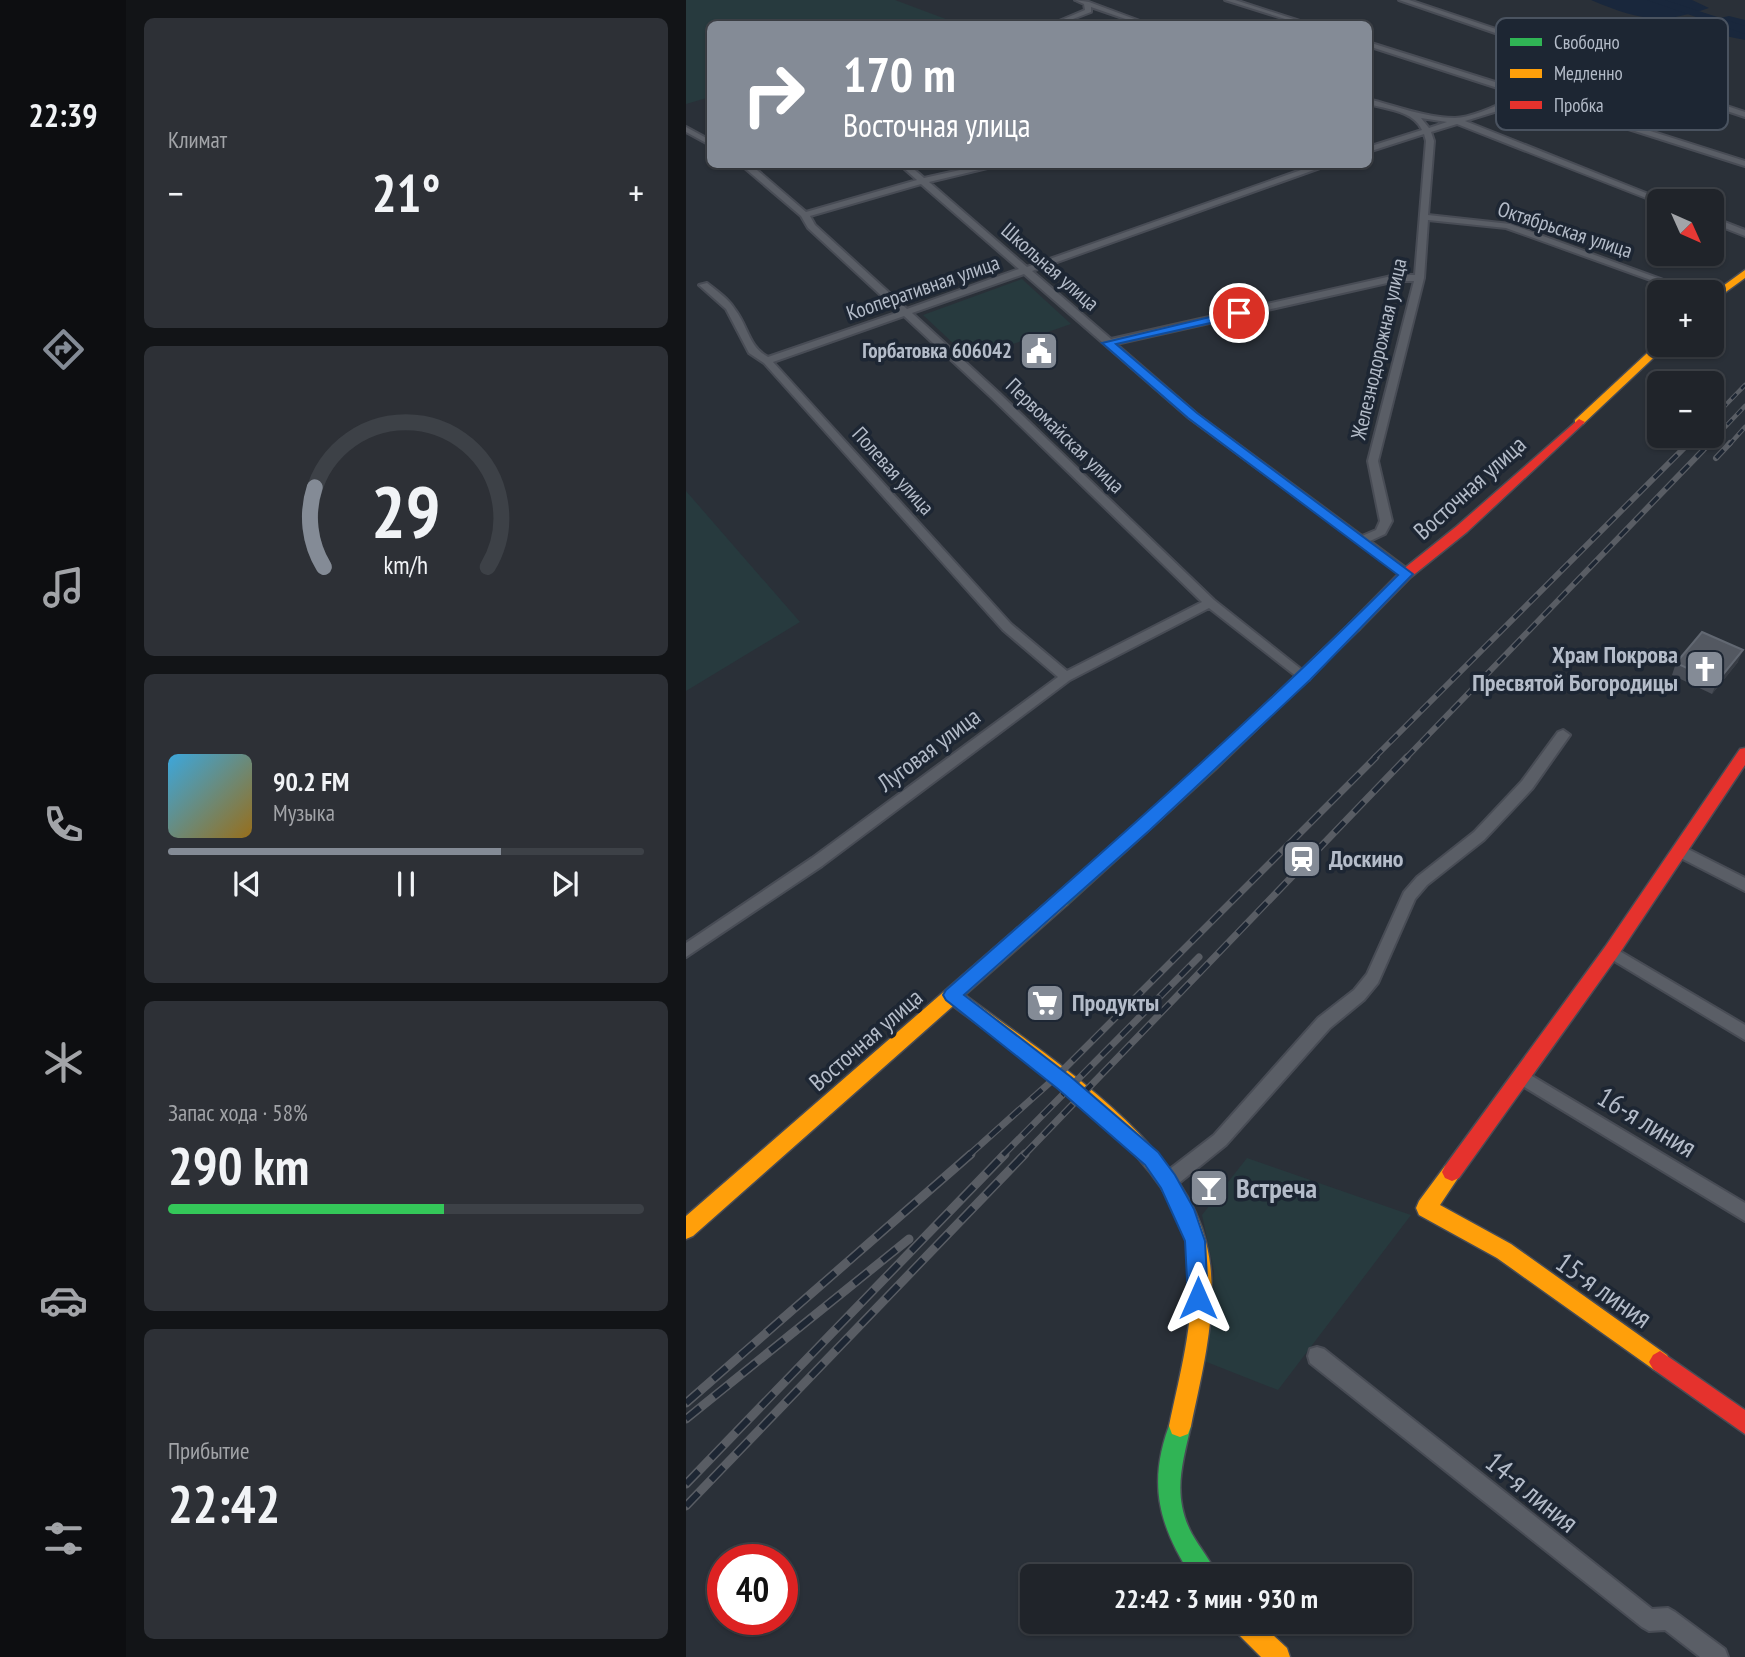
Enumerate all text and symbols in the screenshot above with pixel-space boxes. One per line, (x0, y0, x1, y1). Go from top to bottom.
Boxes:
legend (1496, 18, 1728, 130)
text: Свободно (1554, 30, 1620, 54)
text: 170 m (843, 42, 956, 106)
icon: right (728, 49, 819, 140)
text: Медленно (1554, 61, 1623, 85)
text: Пробка (1554, 93, 1604, 117)
text: 22:39 (28, 94, 98, 136)
text: Восточная улица (843, 104, 1031, 146)
text: Климат (168, 125, 227, 154)
text: 21° (372, 159, 440, 226)
text: − (168, 168, 184, 217)
text: + (628, 168, 644, 217)
north arrow (1647, 189, 1724, 266)
map controls (1647, 189, 1724, 448)
street label: Октябрьская улица (1494, 195, 1636, 264)
street label: Школьная улица (996, 217, 1105, 317)
street label: Кооперативная улица (843, 249, 1003, 326)
street label: Железнодорожная улица (1344, 256, 1412, 443)
button: + (1647, 280, 1724, 357)
pin (1209, 283, 1269, 343)
icon: arrive (1220, 294, 1258, 332)
icon: directions (39, 325, 88, 374)
public building icon: Горбатовка 606042 (1018, 330, 1060, 372)
place label: Горбатовка 606042 (862, 337, 1012, 364)
button: − (1647, 371, 1724, 448)
street label: Первомайская улица (1000, 372, 1130, 499)
street label: Полевая улица (847, 421, 940, 520)
street label: Восточная улица (1407, 429, 1532, 546)
text: 29 (371, 463, 441, 557)
text: km/h (384, 548, 428, 580)
icon: music (39, 563, 88, 612)
place label: Храм Покрова Пресвятой Богородицы (1472, 639, 1678, 698)
church icon: Храм Покрова Пресвятой Богородицы (1684, 648, 1726, 690)
street label: Луговая улица (870, 701, 986, 799)
text: 90.2 FM (273, 765, 349, 798)
text: Музыка (273, 798, 335, 827)
icon: phone (39, 800, 88, 849)
station icon: Доскино (1281, 838, 1323, 880)
place label: Доскино (1329, 843, 1404, 874)
icon: previous (228, 865, 266, 903)
icon: pause (387, 865, 425, 903)
icon: next (546, 865, 584, 903)
street label: Восточная улица (802, 982, 929, 1097)
supermarket icon: Продукты (1024, 982, 1066, 1024)
place label: Продукты (1072, 987, 1159, 1018)
icon: climate (39, 1038, 88, 1087)
street label: 16-я линия (1591, 1078, 1704, 1166)
text: Запас хода · 58% (168, 1098, 308, 1127)
text: 290 km (168, 1132, 309, 1199)
bar icon: Встреча (1188, 1167, 1230, 1209)
place label: Встреча (1236, 1169, 1317, 1206)
street label: 15-я линия (1549, 1243, 1660, 1336)
position arrow (1161, 1261, 1235, 1335)
icon: car (39, 1276, 88, 1325)
text: Прибытие (168, 1436, 249, 1465)
street label: 14-я линия (1478, 1443, 1586, 1540)
text: 22:42 (168, 1470, 280, 1537)
icon: filters (39, 1514, 88, 1563)
speed limit sign: 40 (707, 1544, 798, 1635)
text: 22:42 · 3 мин · 930 m (1114, 1582, 1318, 1615)

